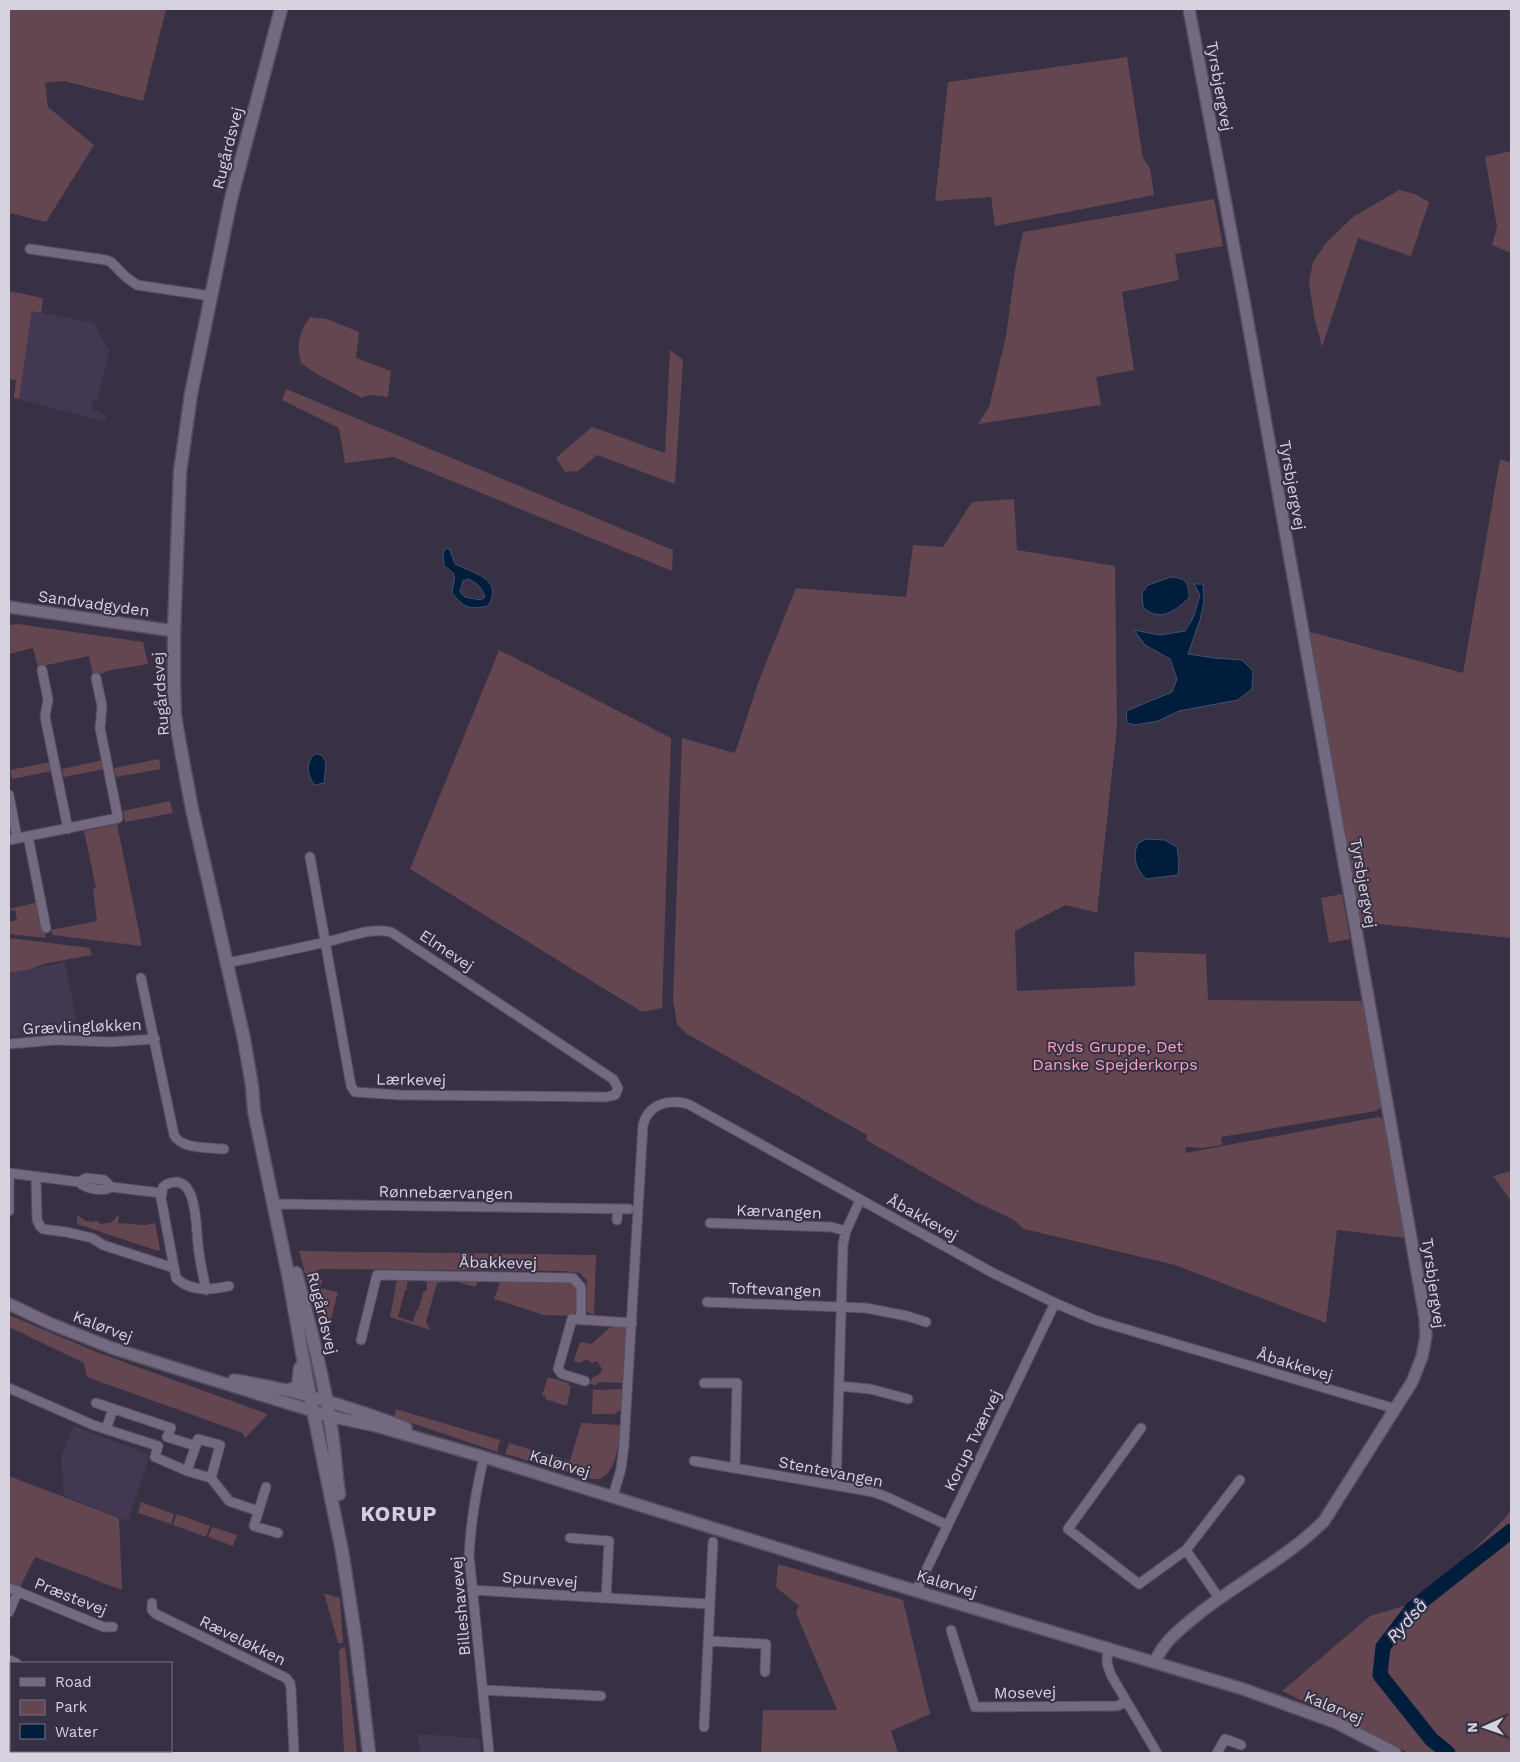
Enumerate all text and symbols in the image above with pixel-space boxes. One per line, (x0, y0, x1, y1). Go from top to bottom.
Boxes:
street label: Tyrsbjergvej (1202, 40, 1237, 133)
street label: Rugårdsvej (208, 105, 247, 191)
street label: Tyrsbjergvej (1275, 439, 1310, 532)
street label: Sandvadgyden (37, 586, 151, 621)
street label: Rugårdsvej (148, 651, 173, 737)
street label: Tyrsbjergvej (1346, 837, 1381, 930)
street label: Elmevej (416, 925, 477, 975)
street label: Grævlingløkken (22, 1015, 142, 1038)
park label: Ryds Gruppe, Det Danske Spejderkorps (1032, 1037, 1198, 1074)
street label: Lærkevej (376, 1069, 446, 1090)
street label: Rønnebærvangen (379, 1182, 513, 1203)
street label: Åbakkevej (884, 1190, 962, 1245)
street label: Kærvangen (736, 1201, 822, 1222)
street label: Tyrsbjergvej (1418, 1237, 1449, 1330)
street label: Åbakkevej (459, 1252, 537, 1273)
street label: Rugårdsvej (303, 1270, 342, 1356)
street label: Toftevangen (728, 1278, 822, 1301)
street label: Kalørvej (70, 1306, 135, 1346)
street label: Åbakkevej (1255, 1344, 1335, 1385)
street label: Korup Tværvej (940, 1386, 1005, 1494)
street label: Kalørvej (527, 1445, 592, 1482)
street label: Stentevangen (777, 1452, 885, 1491)
district label: KORUP (360, 1501, 438, 1526)
street label: Billeshavevej (447, 1555, 474, 1657)
street label: Kalørvej (914, 1565, 979, 1602)
street label: Spurvevej (502, 1567, 578, 1592)
street label: Præstevej (32, 1573, 110, 1620)
water label: Rydså (1382, 1595, 1432, 1647)
street label: Ræveløkken (196, 1611, 289, 1670)
legend (10, 1662, 172, 1752)
text: Road (55, 1673, 92, 1691)
street label: Mosevej (994, 1682, 1056, 1703)
street label: Kalørvej (1301, 1687, 1366, 1728)
text: Park (55, 1698, 88, 1716)
north arrow (1460, 1702, 1510, 1752)
text: N (1464, 1722, 1480, 1733)
text: Water (55, 1723, 98, 1741)

